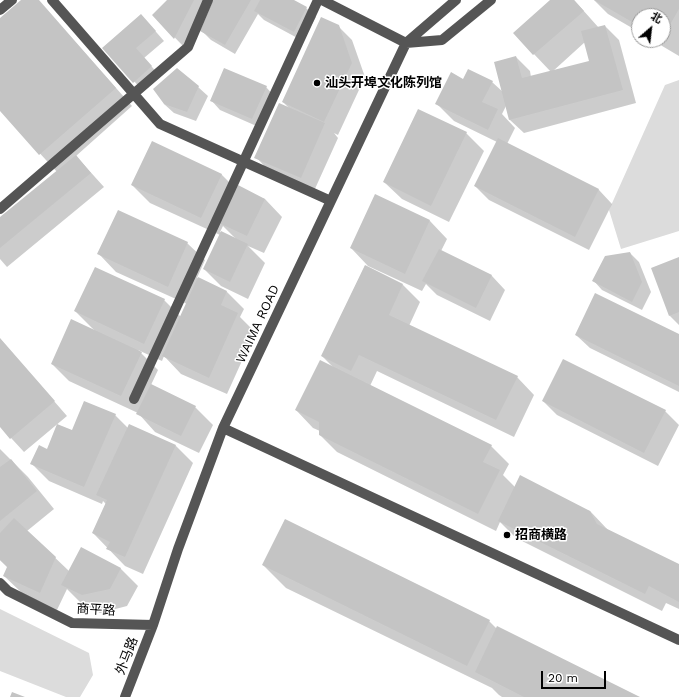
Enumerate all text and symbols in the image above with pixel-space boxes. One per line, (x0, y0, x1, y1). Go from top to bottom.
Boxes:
north arrow (631, 8, 671, 48)
text: 北 (648, 10, 664, 26)
place label: 汕头开埠文化陈列馆 (325, 75, 442, 91)
marker: 汕头开埠文化陈列馆 (312, 78, 322, 88)
street label: WAIMA ROAD (233, 282, 283, 366)
place label: 招商横路 (515, 527, 567, 543)
marker: 招商横路 (502, 530, 512, 540)
street label: 商平路 (76, 601, 116, 619)
street label: 外马路 (113, 635, 141, 677)
scale bar (543, 663, 608, 689)
text: 20 m (548, 671, 578, 685)

